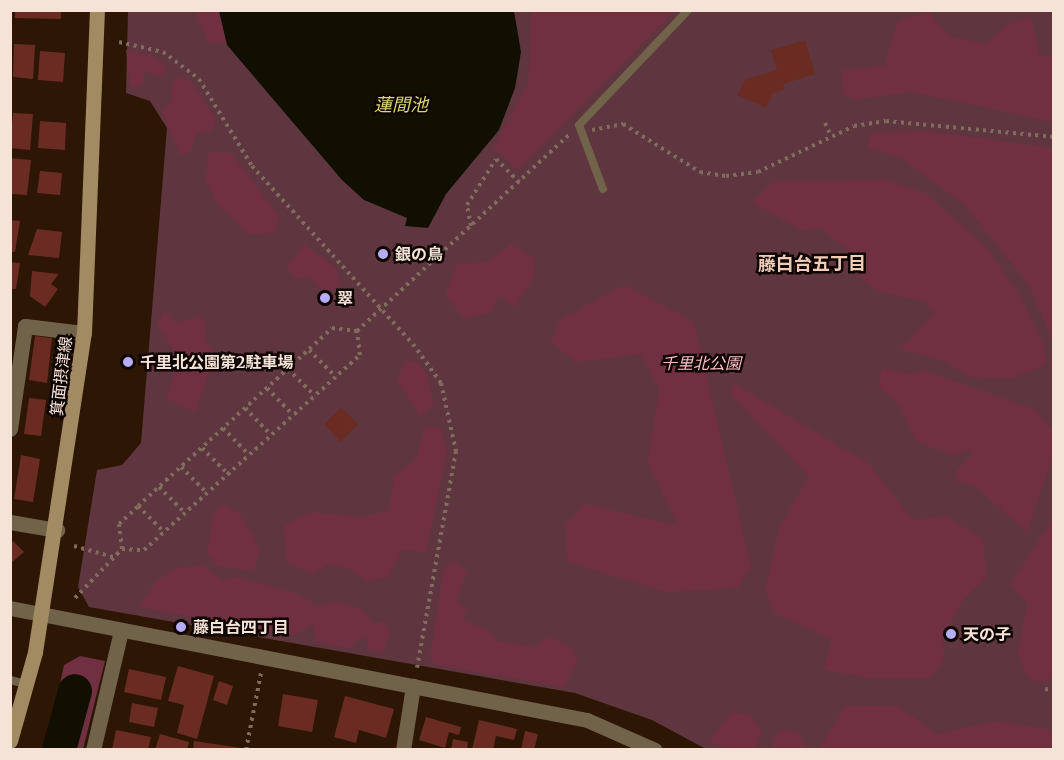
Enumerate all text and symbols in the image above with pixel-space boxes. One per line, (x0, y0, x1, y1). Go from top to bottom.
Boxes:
water label: 蓮間池 (374, 94, 428, 116)
place label: 銀の鳥 (395, 244, 443, 264)
marker: 銀の鳥 (376, 247, 390, 261)
district label: 藤白台五丁目 (758, 253, 866, 275)
place label: 翠 (337, 288, 353, 308)
marker: 翠 (318, 291, 332, 305)
street label: 箕面摂津線 (47, 335, 75, 417)
place label: 千里北公園第2駐車場 (140, 352, 293, 372)
park label: 千里北公園 (661, 353, 741, 373)
marker: 千里北公園第2駐車場 (121, 355, 135, 369)
place label: 藤白台四丁目 (193, 617, 289, 637)
marker: 藤白台四丁目 (174, 620, 188, 634)
place label: 天の子 (963, 624, 1011, 644)
marker: 天の子 (944, 627, 958, 641)

